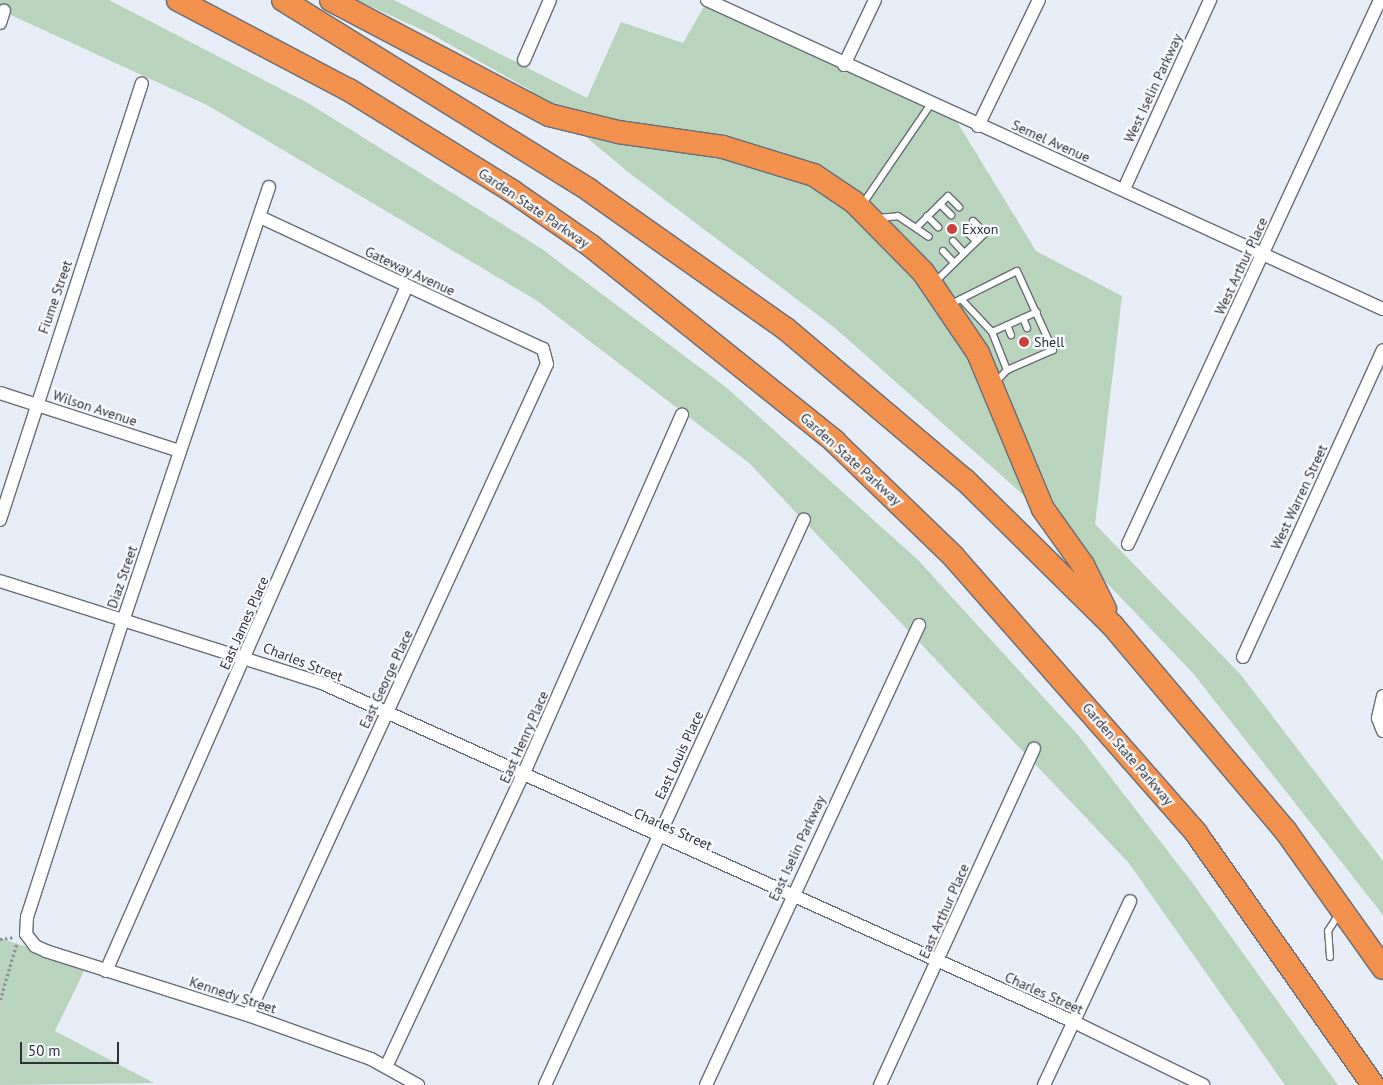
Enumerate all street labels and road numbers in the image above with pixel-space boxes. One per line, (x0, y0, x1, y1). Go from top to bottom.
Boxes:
street label: West Iselin Parkway (1120, 31, 1186, 145)
street label: Semel Avenue (1009, 116, 1093, 166)
street label: Garden State Parkway (475, 165, 593, 251)
street label: West Arthur Place (1211, 214, 1271, 318)
street label: Gateway Avenue (362, 243, 458, 299)
street label: Fiume Street (35, 258, 75, 336)
street label: Wilson Avenue (51, 386, 139, 430)
street label: Garden State Parkway (797, 409, 905, 509)
street label: West Warren Street (1267, 442, 1331, 552)
street label: Diaz Street (103, 543, 141, 611)
street label: East James Place (216, 574, 272, 672)
street label: East George Place (356, 627, 416, 731)
street label: Charles Street (261, 639, 345, 685)
street label: East Henry Place (496, 688, 552, 786)
street label: Garden State Parkway (1079, 699, 1177, 809)
street label: East Louis Place (651, 708, 707, 802)
street label: East Iselin Parkway (765, 792, 829, 904)
street label: Charles Street (631, 804, 715, 854)
street label: East Arthur Place (915, 861, 973, 961)
street label: Charles Street (1002, 968, 1086, 1018)
street label: Kennedy Street (187, 973, 279, 1017)

